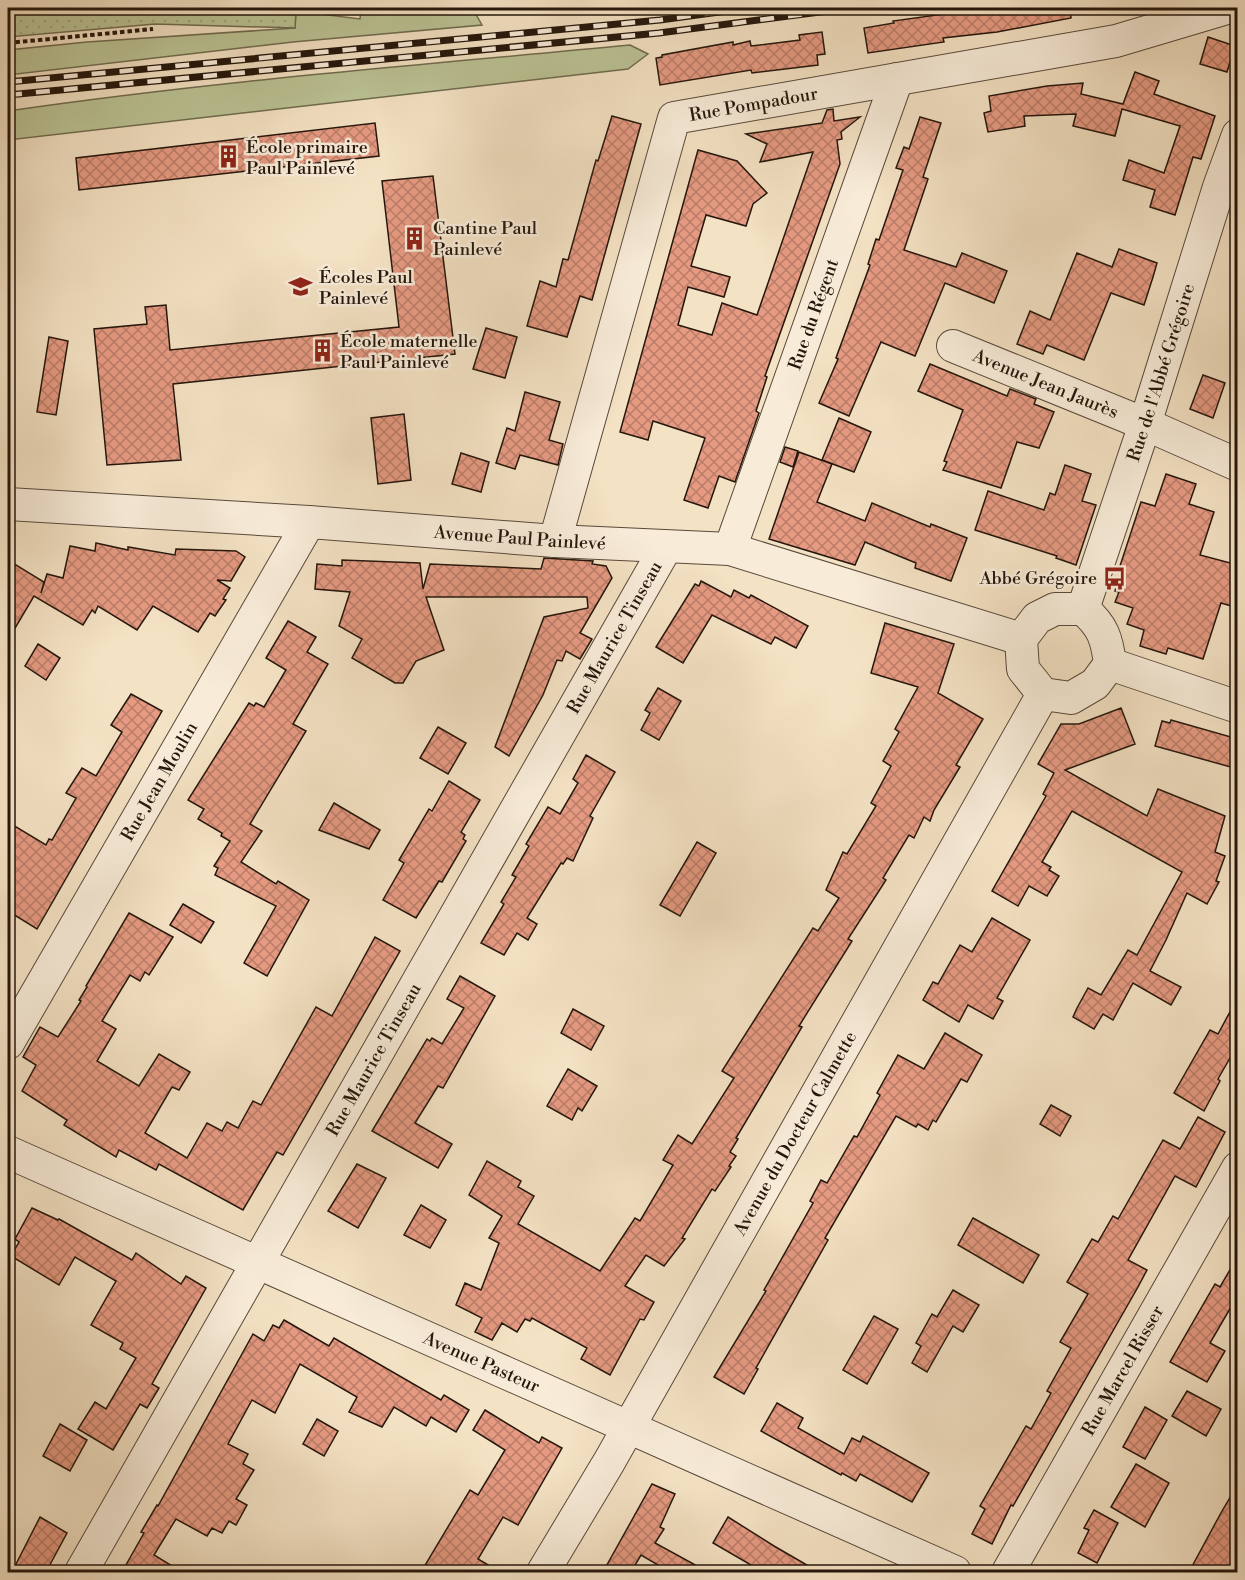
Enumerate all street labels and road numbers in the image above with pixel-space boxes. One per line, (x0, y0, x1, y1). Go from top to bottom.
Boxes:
street label: Rue Pompadour (687, 82, 820, 127)
street label: Rue du Régent (783, 255, 844, 373)
street label: Rue de l'Abbé Grégoire (1122, 281, 1200, 464)
street label: Avenue Jean Jaurès (969, 343, 1122, 424)
street label: Avenue Paul Painlevé (432, 520, 606, 555)
street label: Rue Maurice Tinseau (562, 556, 667, 718)
street label: Rue Jean Moulin (116, 717, 203, 845)
street label: Rue Maurice Tinseau (321, 978, 427, 1140)
street label: Avenue du Docteur Calmette (728, 1027, 862, 1240)
street label: Rue Marcel Risser (1077, 1301, 1169, 1440)
street label: Avenue Pasteur (419, 1326, 544, 1398)

